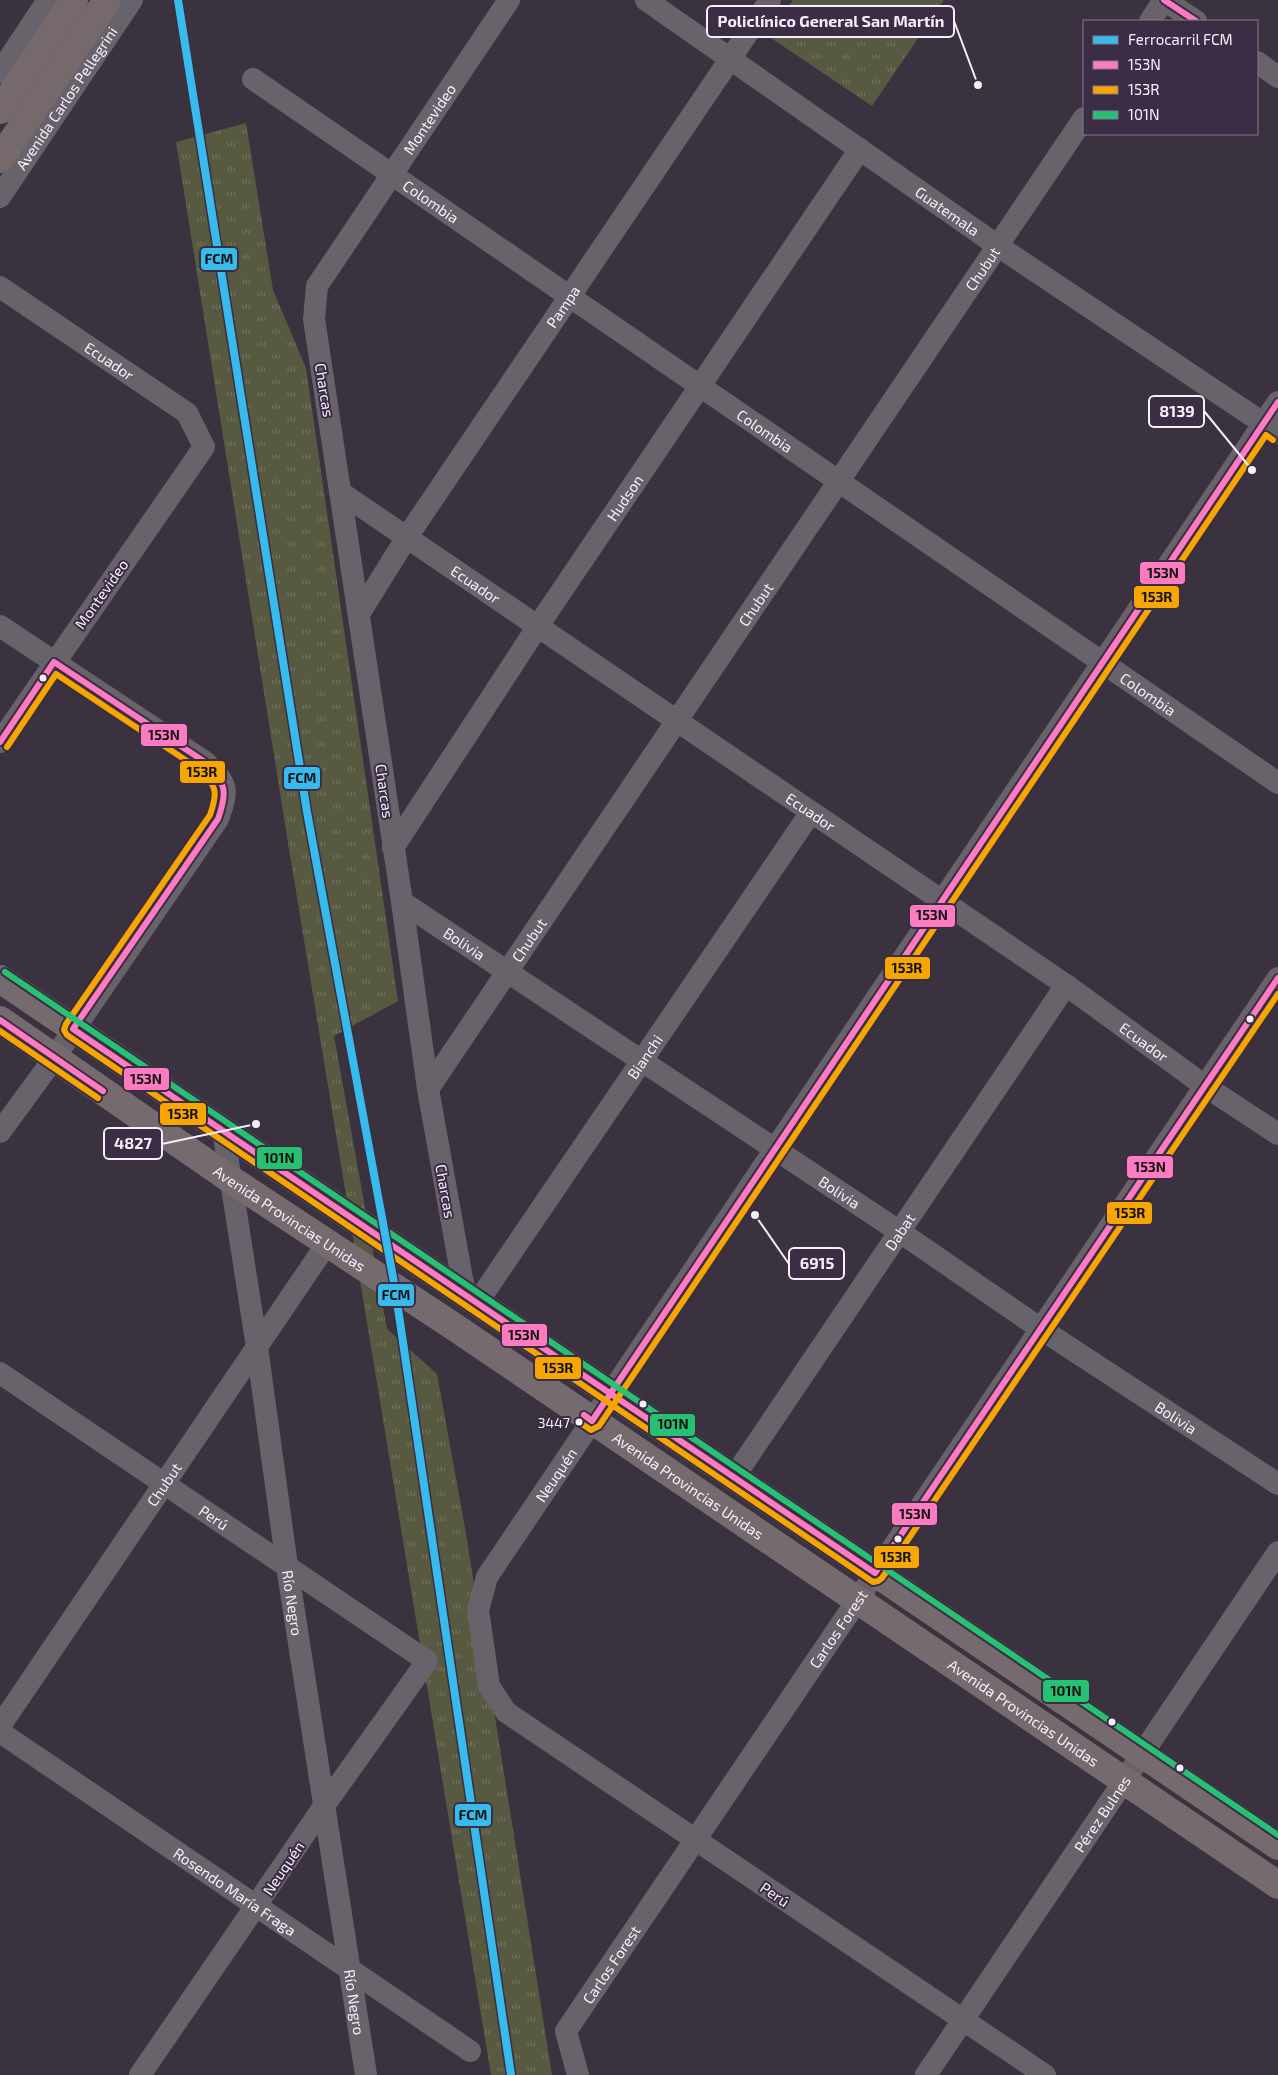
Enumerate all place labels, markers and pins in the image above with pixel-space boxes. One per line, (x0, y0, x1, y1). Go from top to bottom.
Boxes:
callout: Policlínico General San Martín (707, 6, 954, 37)
callout: 8139 (1149, 396, 1204, 427)
unlabelled marker (38, 673, 48, 683)
unlabelled marker (1245, 1014, 1255, 1024)
callout: 4827 (104, 1128, 162, 1159)
callout: 6915 (789, 1248, 844, 1279)
unlabelled marker (638, 1399, 648, 1409)
place label: 3447 (538, 1414, 570, 1431)
marker: 3447 (574, 1417, 584, 1427)
unlabelled marker (893, 1534, 903, 1544)
unlabelled marker (1107, 1717, 1117, 1727)
unlabelled marker (1175, 1763, 1185, 1773)

